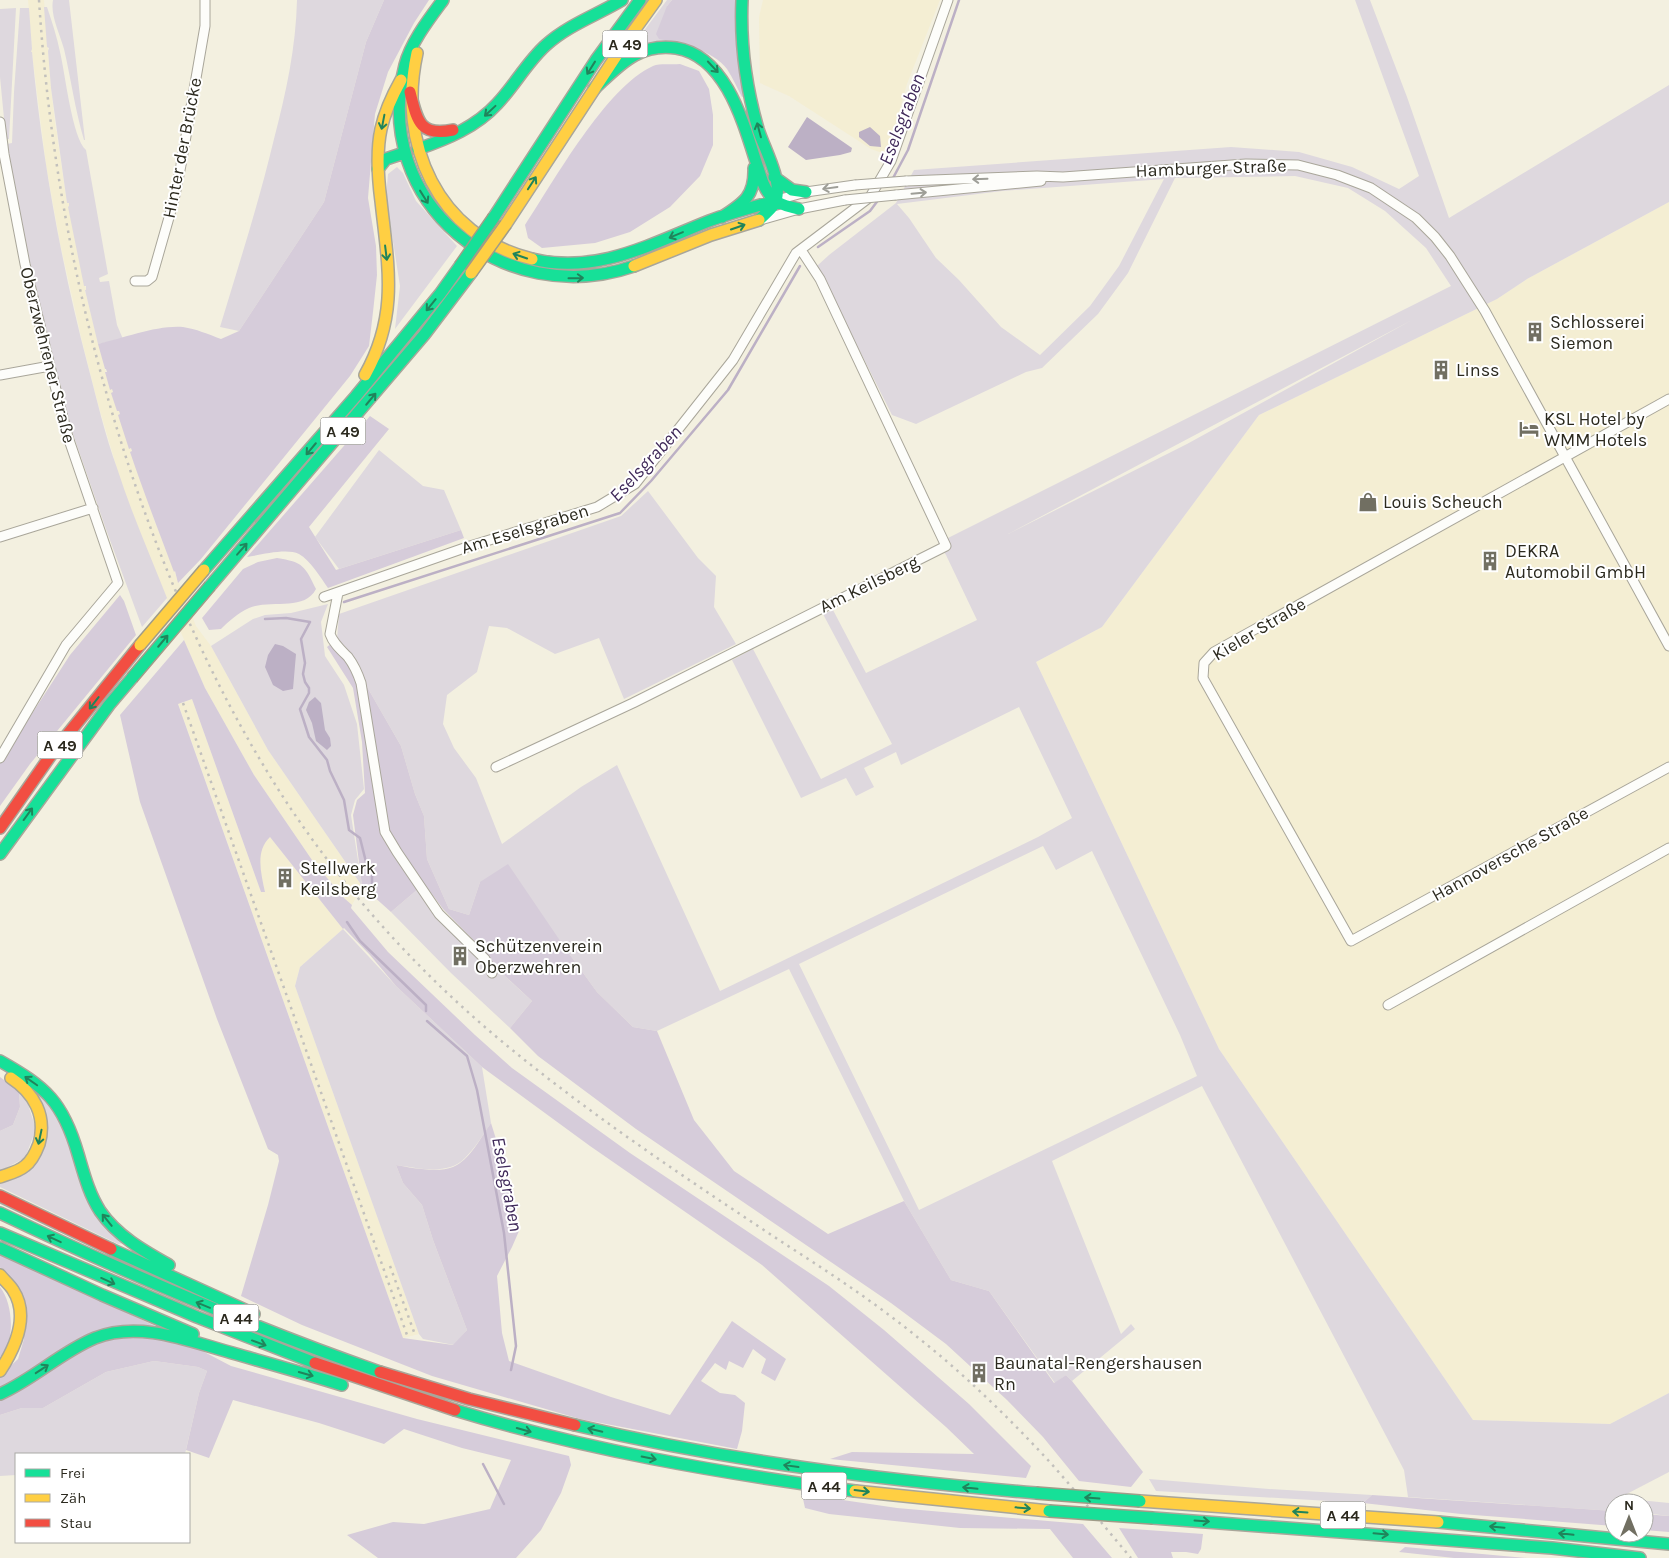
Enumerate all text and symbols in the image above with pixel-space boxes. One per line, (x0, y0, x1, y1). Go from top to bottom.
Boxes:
road number: A 49 (602, 31, 648, 58)
one-way arrow (586, 61, 596, 75)
one-way arrow (707, 61, 719, 74)
water label: Eselsgraben (874, 71, 929, 168)
street label: Hinter der Brücke (158, 76, 206, 220)
one-way arrow (483, 105, 496, 117)
one-way arrow (377, 114, 387, 130)
one-way arrow (753, 123, 763, 139)
street label: Hamburger Straße (1135, 154, 1287, 182)
one-way arrow (972, 174, 988, 183)
one-way arrow (527, 176, 538, 190)
one-way arrow (823, 184, 839, 194)
one-way arrow (910, 188, 926, 198)
one-way arrow (419, 190, 429, 204)
one-way arrow (729, 222, 745, 231)
one-way arrow (669, 231, 684, 240)
one-way arrow (381, 244, 391, 260)
one-way arrow (513, 251, 528, 260)
street label: Oberzwehrener Straße (15, 265, 81, 445)
one-way arrow (568, 273, 584, 282)
one-way arrow (425, 298, 436, 311)
place label: Schlosserei Siemon (1550, 311, 1645, 354)
building icon: Schlosserei Siemon (1524, 321, 1546, 343)
building icon: Linss (1430, 359, 1452, 381)
place label: Linss (1456, 359, 1500, 381)
one-way arrow (365, 393, 376, 406)
place label: KSL Hotel by WMM Hotels (1544, 408, 1647, 451)
road number: A 49 (320, 418, 366, 444)
hotel icon: KSL Hotel by WMM Hotels (1518, 418, 1540, 440)
water label: Eselsgraben (605, 421, 687, 506)
one-way arrow (306, 442, 317, 455)
shop icon: Louis Scheuch (1357, 491, 1379, 513)
place label: Louis Scheuch (1383, 491, 1503, 513)
street label: Am Eselsgraben (459, 499, 591, 559)
place label: DEKRA Automobil GmbH (1505, 540, 1646, 583)
one-way arrow (236, 542, 247, 555)
street label: Am Keilsberg (816, 550, 922, 618)
building icon: DEKRA Automobil GmbH (1479, 550, 1501, 572)
street label: Kieler Straße (1208, 593, 1310, 665)
one-way arrow (157, 634, 169, 647)
one-way arrow (88, 696, 99, 709)
road number: A 49 (38, 732, 82, 758)
street label: Hannoversche Straße (1428, 802, 1592, 906)
one-way arrow (23, 807, 33, 821)
place label: Stellwerk Keilsberg (300, 857, 376, 900)
building icon: Stellwerk Keilsberg (274, 867, 296, 889)
place label: Schützenverein Oberzwehren (475, 935, 603, 978)
building icon: Schützenverein Oberzwehren (449, 945, 471, 967)
one-way arrow (25, 1075, 39, 1085)
one-way arrow (35, 1129, 44, 1145)
water label: Eselsgraben (487, 1135, 527, 1233)
one-way arrow (102, 1214, 113, 1227)
one-way arrow (47, 1234, 62, 1243)
one-way arrow (100, 1277, 115, 1287)
one-way arrow (196, 1299, 211, 1309)
road number: A 44 (214, 1305, 258, 1332)
one-way arrow (250, 1339, 266, 1348)
place label: Baunatal-Rengershausen Rn (994, 1352, 1203, 1395)
building icon: Baunatal-Rengershausen Rn (968, 1362, 990, 1384)
one-way arrow (35, 1364, 49, 1374)
one-way arrow (298, 1370, 314, 1380)
one-way arrow (516, 1425, 532, 1435)
one-way arrow (587, 1425, 603, 1434)
legend (15, 1453, 190, 1543)
one-way arrow (641, 1454, 657, 1463)
one-way arrow (783, 1461, 799, 1471)
text: Frei (60, 1464, 85, 1482)
road number: A 44 (802, 1472, 846, 1500)
one-way arrow (962, 1483, 978, 1493)
one-way arrow (853, 1486, 869, 1496)
text: Zäh (60, 1489, 86, 1507)
one-way arrow (1084, 1493, 1100, 1502)
north arrow (1604, 1493, 1654, 1543)
text: N (1624, 1497, 1634, 1514)
road number: A 44 (1320, 1502, 1366, 1528)
one-way arrow (1015, 1504, 1031, 1513)
one-way arrow (1293, 1507, 1309, 1516)
text: Stau (60, 1514, 92, 1532)
one-way arrow (1194, 1516, 1210, 1526)
one-way arrow (1490, 1522, 1506, 1532)
one-way arrow (1558, 1529, 1574, 1538)
one-way arrow (1373, 1530, 1389, 1539)

